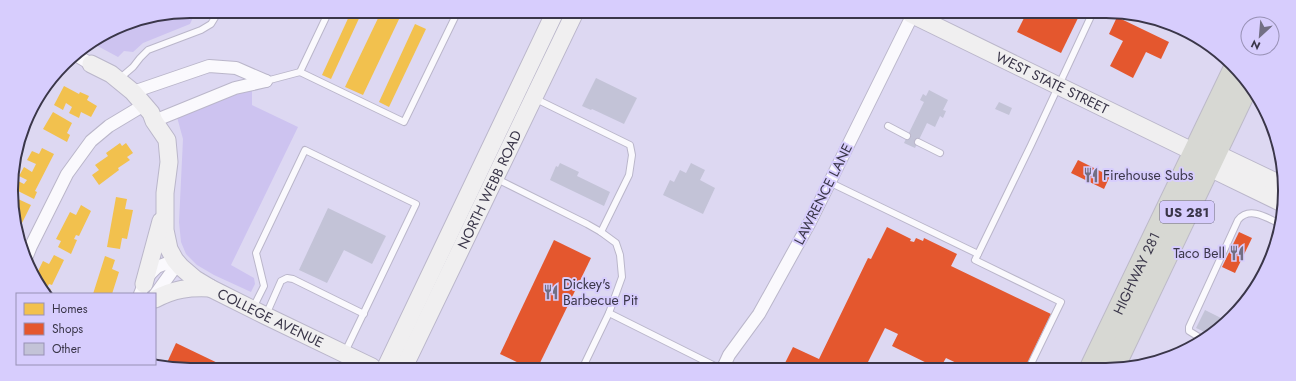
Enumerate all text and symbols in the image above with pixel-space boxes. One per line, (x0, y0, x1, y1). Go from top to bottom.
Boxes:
north arrow (1240, 16, 1280, 56)
text: N (1248, 36, 1263, 54)
street label: WEST STATE STREET (992, 47, 1112, 119)
street label: NORTH WEBB ROAD (452, 127, 527, 252)
street label: LAWRENCE LANE (789, 140, 857, 248)
place label: Firehouse Subs (1103, 165, 1194, 185)
restaurant icon: Firehouse Subs (1082, 166, 1100, 184)
road number: US 281 (1160, 201, 1214, 223)
street label: HIGHWAY 281 (1108, 229, 1165, 318)
place label: Taco Bell (1173, 243, 1225, 263)
restaurant icon: Taco Bell (1228, 244, 1246, 262)
place label: Dickey's Barbecue Pit (563, 274, 638, 310)
street label: COLLEGE AVENUE (214, 283, 327, 352)
restaurant icon: Dickey's Barbecue Pit (542, 283, 560, 301)
legend (16, 293, 156, 365)
text: Homes (52, 300, 88, 318)
text: Shops (52, 320, 83, 338)
text: Other (52, 340, 82, 358)

